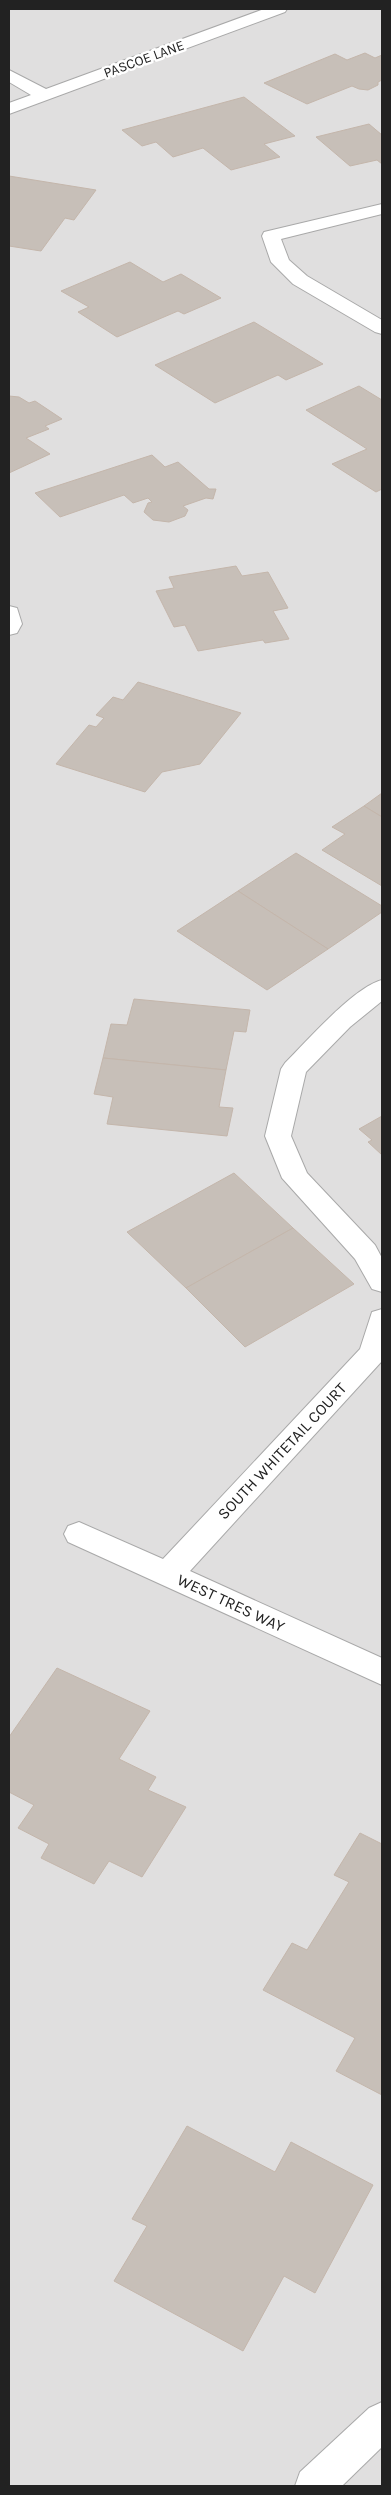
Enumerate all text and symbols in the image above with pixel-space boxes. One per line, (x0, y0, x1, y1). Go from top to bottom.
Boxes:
street label: PASCOE LANE (101, 37, 187, 81)
street label: SOUTH WHITETAIL COURT (214, 1379, 350, 1523)
street label: WEST TRES WAY (174, 1570, 288, 1636)

